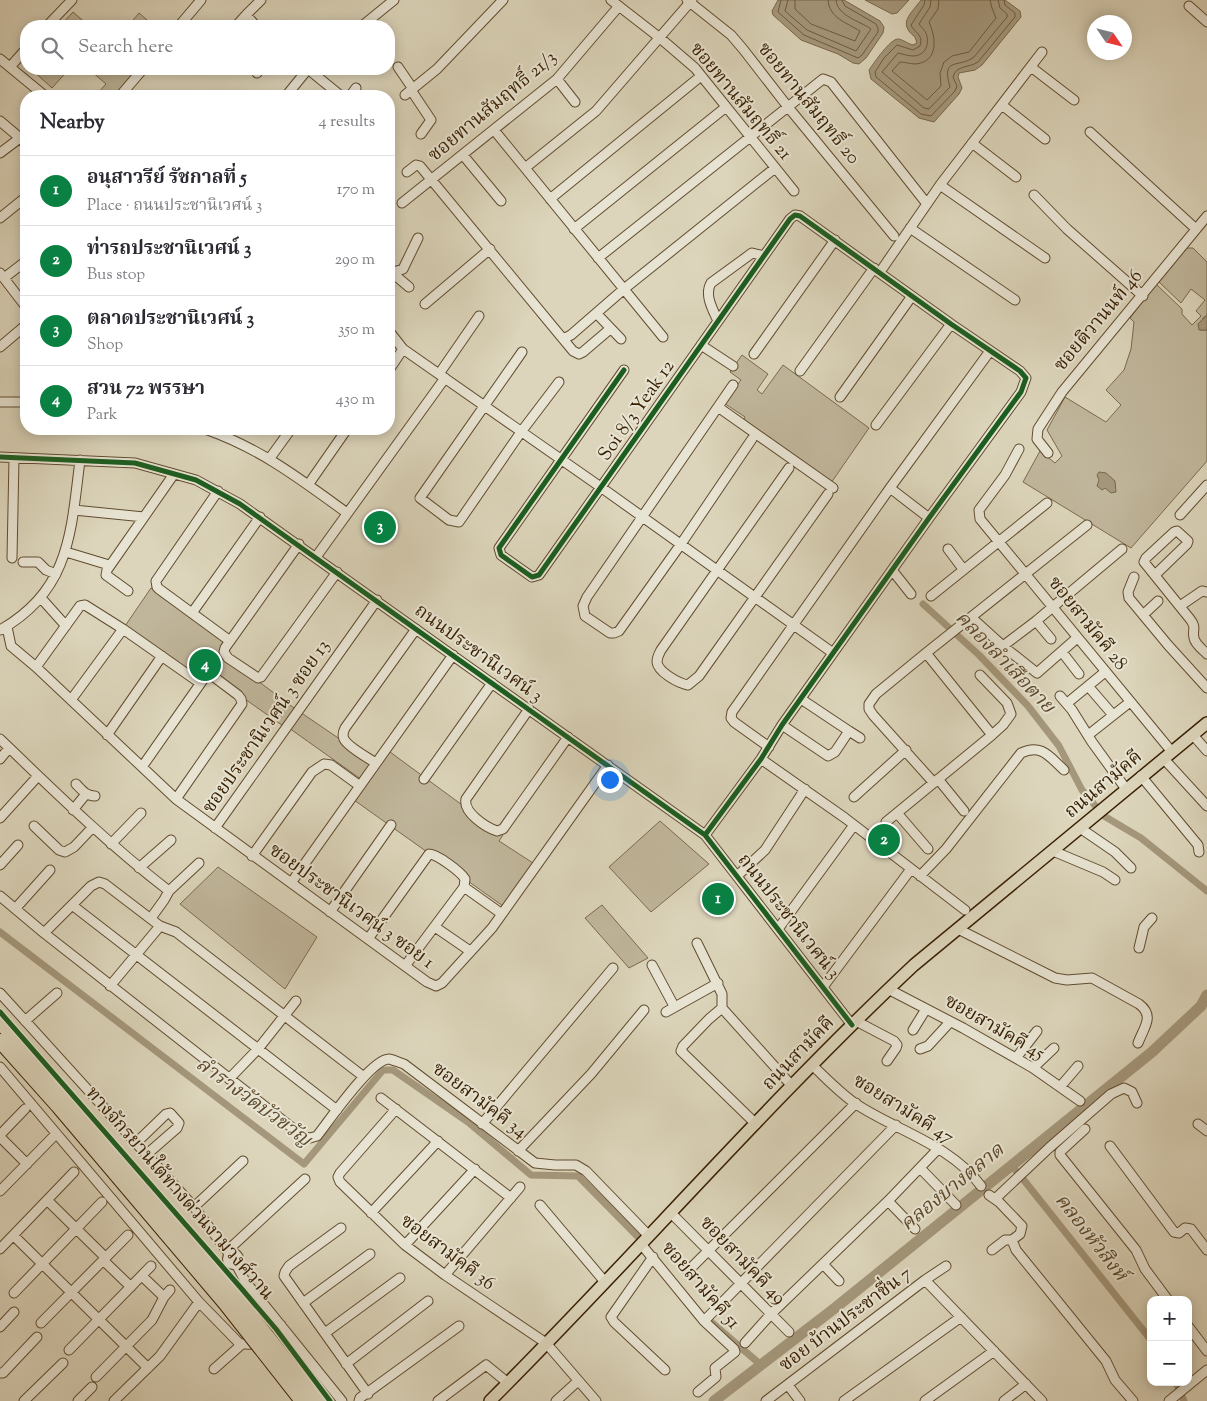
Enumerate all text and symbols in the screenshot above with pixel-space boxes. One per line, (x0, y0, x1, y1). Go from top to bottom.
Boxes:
north arrow (1087, 15, 1132, 60)
search box (20, 20, 395, 75)
icon: search (38, 34, 66, 62)
text: Search here (78, 34, 173, 61)
street label: ซอยทานสัมฤทธิ์ 21 (683, 36, 800, 167)
street label: ซอยทานสัมฤทธิ์ 20 (750, 36, 868, 171)
street label: ซอยทานสัมฤทธิ์ 21/3 (421, 43, 563, 169)
text: Nearby (40, 108, 105, 138)
text: 4 results (319, 111, 375, 134)
text: อนุสาวรีย์ รัชกาลที่ 5 (87, 165, 247, 192)
text: 1 (53, 179, 59, 202)
text: 170 m (337, 179, 375, 202)
text: Place · ถนนประชานิเวศน์ 3 (87, 195, 262, 218)
text: ท่ารถประชานิเวศน์ 3 (87, 236, 252, 263)
text: 2 (52, 249, 60, 272)
text: 290 m (335, 249, 375, 272)
text: Bus stop (87, 264, 145, 287)
street label: ซอยติวานนท์ 46 (1048, 264, 1150, 378)
text: ตลาดประชานิเวศน์ 3 (87, 306, 254, 333)
text: 3 (53, 319, 59, 342)
text: 350 m (338, 319, 375, 342)
text: Shop (87, 334, 123, 357)
street label: Soi 8/3 Yeak 12 (592, 355, 682, 467)
text: สวน 72 พรรษา (87, 376, 205, 403)
text: 4 (52, 389, 60, 412)
text: 430 m (336, 389, 375, 412)
text: Park (87, 404, 118, 427)
pin: 3 (364, 508, 396, 546)
street label: ซอยสามัคคี 28 (1041, 571, 1133, 677)
street label: ถนนประชานิเวศน์ 3 (408, 598, 548, 710)
water label: คลองลำเสือตาย (947, 605, 1062, 722)
street label: ซอยประชานิเวศน์ 3 ซอย 13 (197, 635, 337, 819)
pin: 4 (189, 646, 221, 684)
street label: ถนนสามัคคี (1059, 744, 1149, 826)
your location (597, 767, 623, 793)
pin: 2 (868, 821, 900, 859)
street label: ซอยประชานิเวศน์ 3 ซอย 1 (263, 838, 440, 977)
street label: ถนนประชานิเวศน์ 3 (730, 848, 846, 986)
pin: 1 (702, 880, 734, 918)
street label: ซอยสามัคคี 45 (939, 988, 1049, 1068)
street label: ถนนสามัคคี (757, 1011, 841, 1097)
water label: ลำรางวัดบัวขวัญ (189, 1051, 318, 1156)
street label: ซอยสามัคคี 34 (426, 1056, 532, 1146)
street label: ซอยสามัคคี 47 (847, 1068, 959, 1152)
street label: ทางจักรยานใต้ทางด่วนงามวงศ์วาน (78, 1080, 281, 1307)
water label: คลองบางตลาด (895, 1136, 1012, 1239)
water label: คลองหัวสิงห์ (1047, 1188, 1136, 1291)
street label: ซอยสามัคคี 36 (394, 1208, 500, 1298)
street label: ซอยสามัคคี 49 (693, 1211, 791, 1311)
street label: ซอยสามัคคี 51 (654, 1236, 746, 1336)
street label: ซอย บ้านประชาชื่น 7 (772, 1258, 918, 1379)
map controls (1147, 1296, 1192, 1386)
button: + (1147, 1296, 1192, 1341)
button: − (1147, 1341, 1192, 1386)

